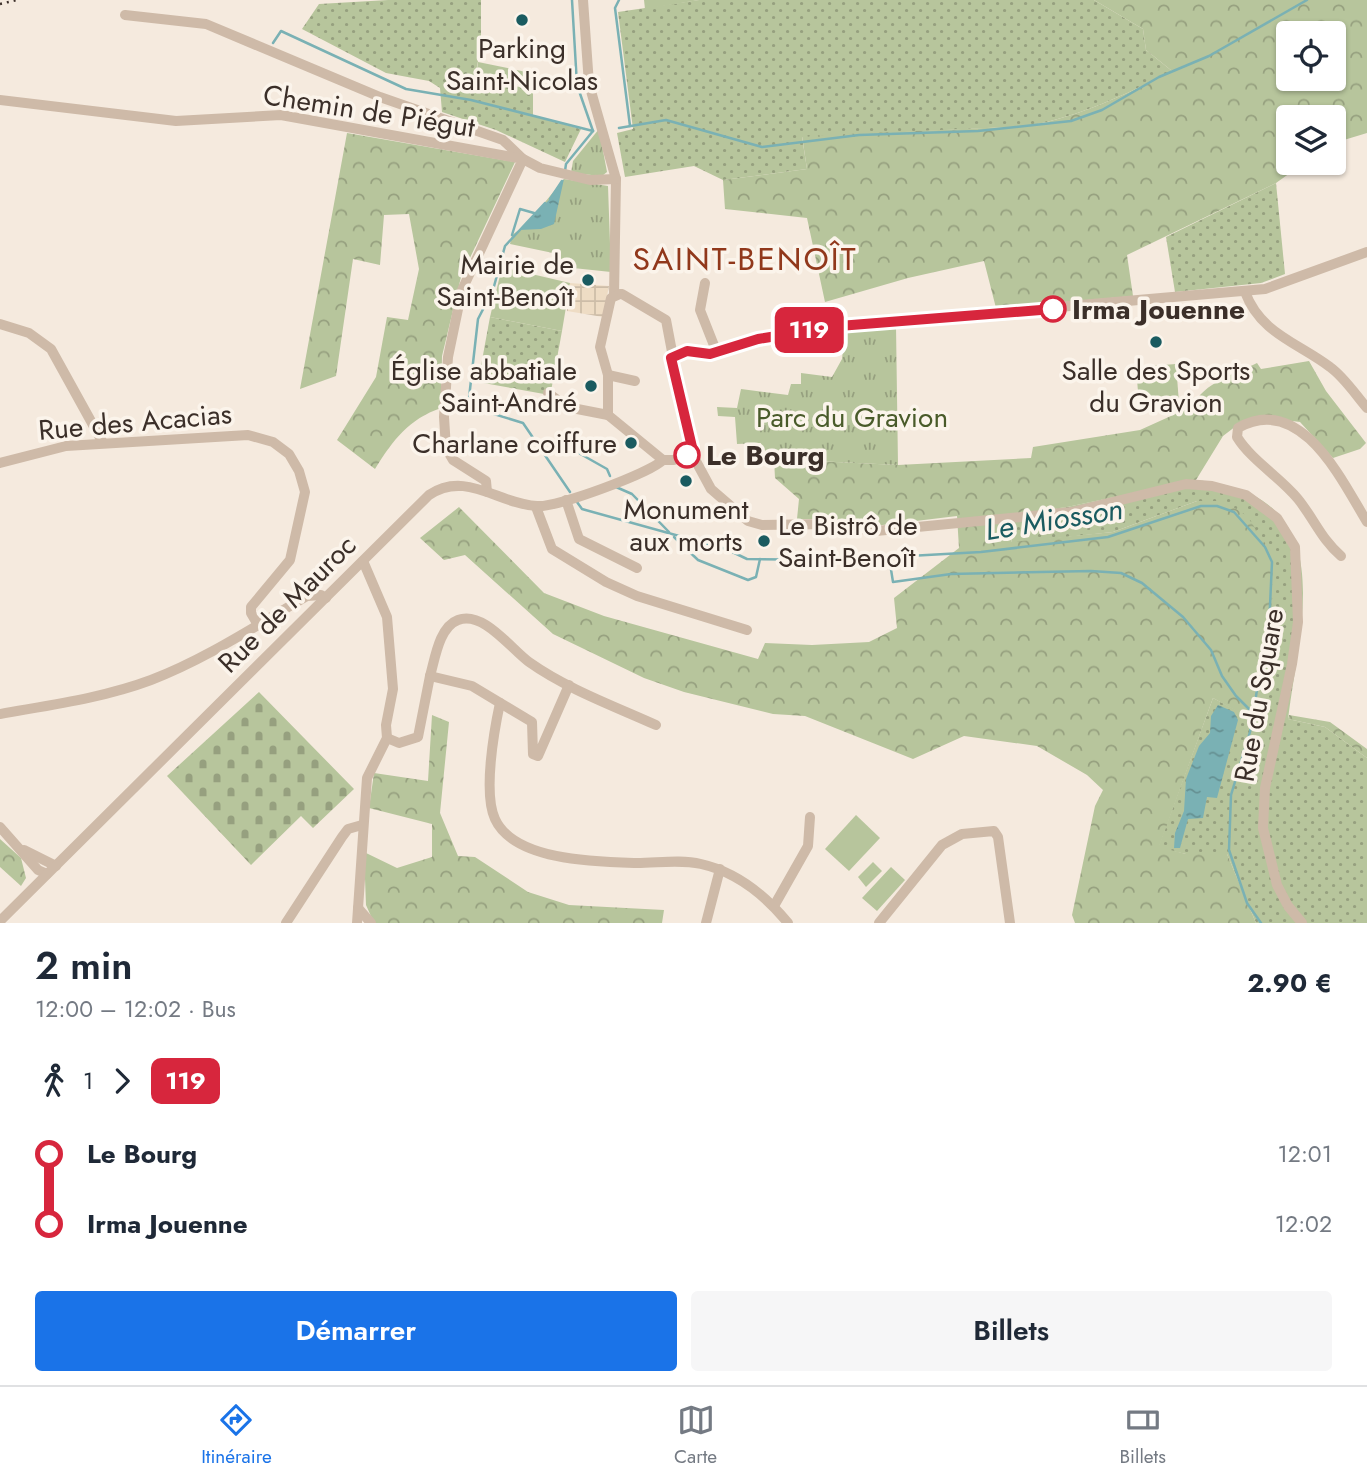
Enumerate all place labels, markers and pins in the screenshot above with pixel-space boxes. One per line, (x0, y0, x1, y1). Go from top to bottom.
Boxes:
marker: Parking Saint-Nicolas (514, 12, 530, 28)
place label: Parking Saint-Nicolas (446, 28, 598, 101)
place label: Mairie de Saint-Benoît (437, 244, 574, 317)
marker: Mairie de Saint-Benoît (580, 272, 596, 288)
place label: Irma Jouenne (1072, 289, 1245, 330)
marker: Irma Jouenne (1040, 296, 1066, 322)
marker: Salle des Sports du Gravion (1148, 334, 1164, 350)
place label: Église abbatiale Saint-André (391, 350, 577, 423)
place label: Salle des Sports du Gravion (1062, 350, 1250, 423)
marker: Église abbatiale Saint-André (583, 378, 599, 394)
place label: Charlane coiffure (412, 423, 617, 464)
marker: Charlane coiffure (623, 435, 639, 451)
place label: Le Bourg (706, 435, 825, 476)
marker: Le Bourg (674, 442, 700, 468)
marker: Monument aux morts (678, 473, 694, 489)
place label: Monument aux morts (623, 489, 749, 562)
place label: Le Bistrô de Saint-Benoît (778, 505, 918, 578)
marker: Le Bistrô de Saint-Benoît (756, 533, 772, 549)

